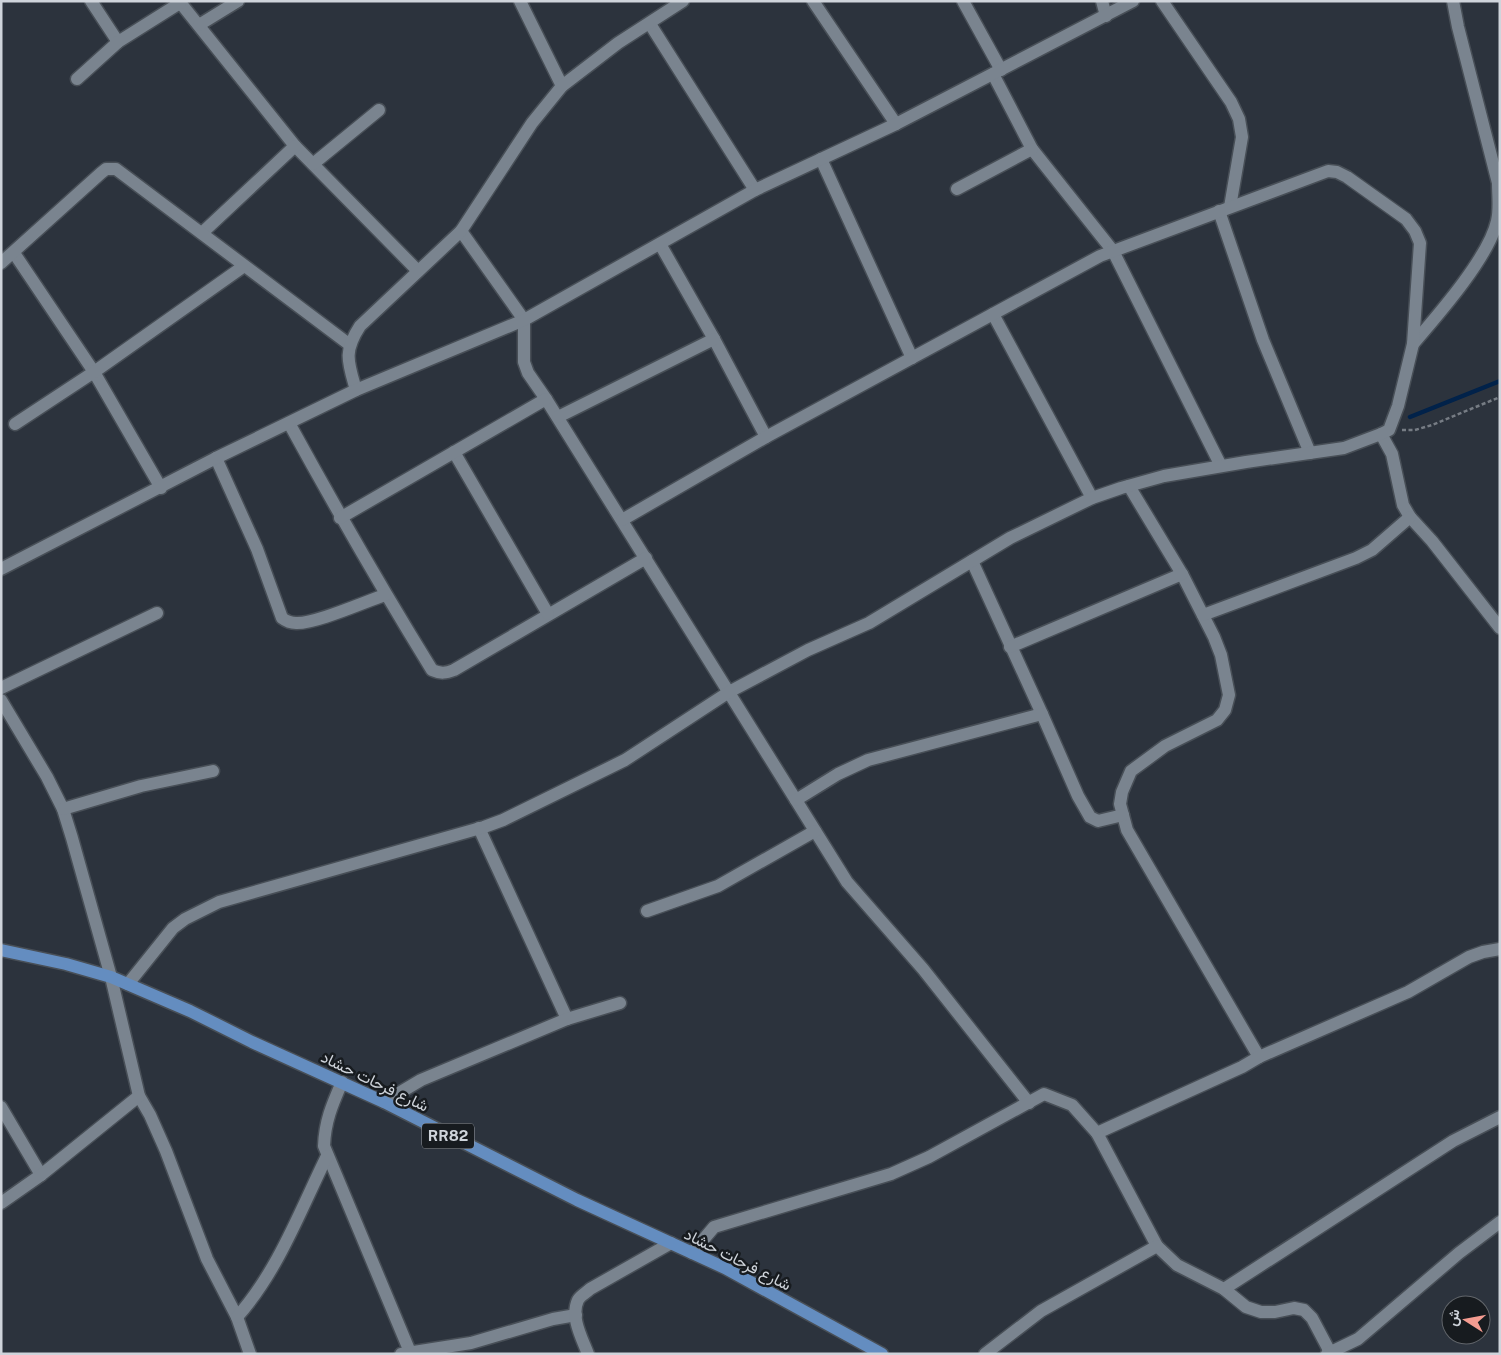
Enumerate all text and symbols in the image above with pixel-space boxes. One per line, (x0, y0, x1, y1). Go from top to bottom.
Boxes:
street label: شارع فرحات حشاد (317, 1047, 432, 1117)
road number: RR82 (422, 1124, 474, 1148)
street label: شارع فرحات حشاد (680, 1224, 794, 1296)
north arrow (1441, 1295, 1491, 1345)
text: ش (1444, 1308, 1464, 1327)

